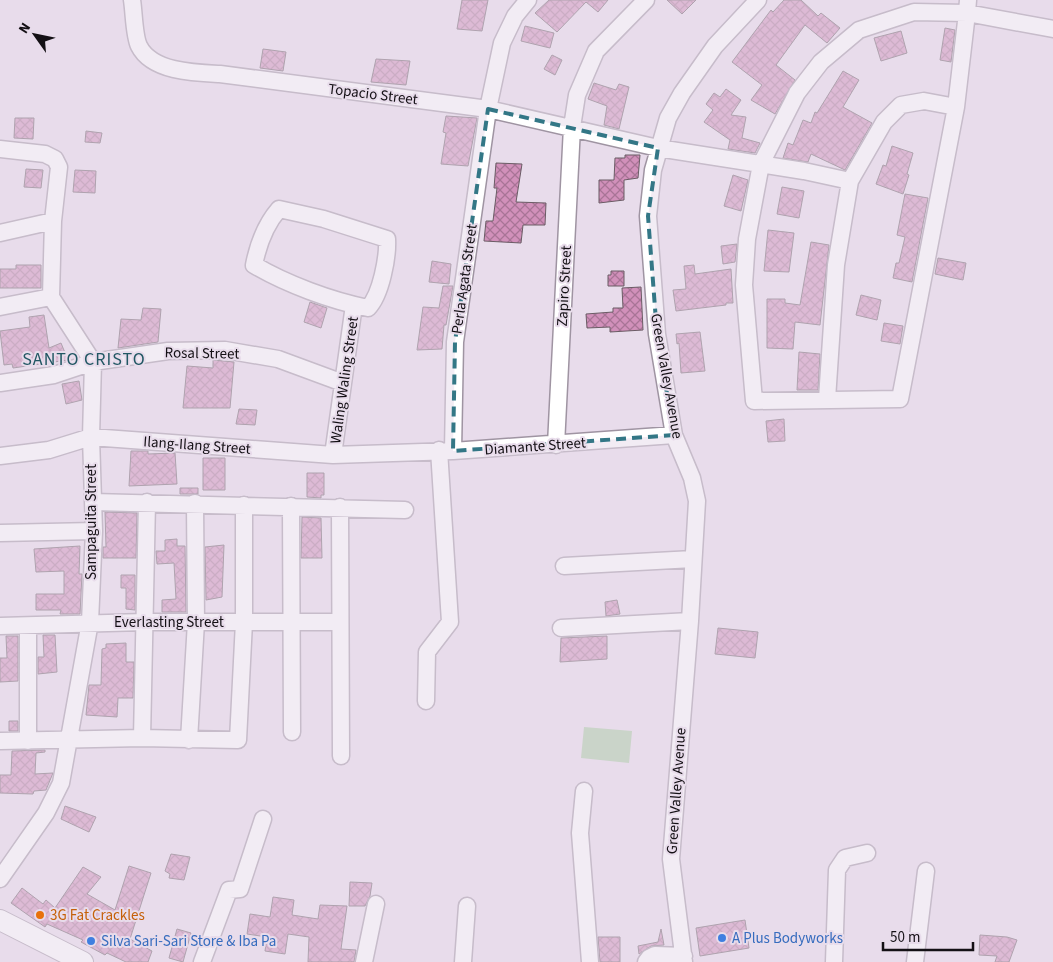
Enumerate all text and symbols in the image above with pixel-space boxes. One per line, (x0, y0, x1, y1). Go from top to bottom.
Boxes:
north arrow (10, 10, 60, 60)
text: N (14, 19, 36, 38)
street label: Topacio Street (327, 79, 419, 110)
street label: Perla Agata Street (446, 223, 483, 335)
street label: Zapiro Street (552, 245, 577, 327)
street label: Green Valley Avenue (645, 312, 688, 440)
street label: Waling Waling Street (325, 315, 364, 445)
street label: Rosal Street (164, 342, 240, 365)
district label: SANTO CRISTO (22, 347, 146, 372)
street label: Ilang-Ilang Street (143, 431, 251, 460)
street label: Diamante Street (484, 432, 586, 461)
street label: Sampaguita Street (81, 464, 102, 580)
street label: Everlasting Street (114, 612, 224, 633)
street label: Green Valley Avenue (662, 727, 691, 855)
place label: 3G Fat Crackles (50, 905, 145, 926)
marker: 3G Fat Crackles (34, 909, 46, 921)
scale bar (883, 920, 973, 952)
text: 50 m (890, 927, 920, 948)
place label: A Plus Bodyworks (732, 928, 843, 949)
place label: Silva Sari-Sari Store & Iba Pa (101, 931, 276, 952)
marker: A Plus Bodyworks (716, 932, 728, 944)
marker: Silva Sari-Sari Store & Iba Pa (85, 935, 97, 947)

